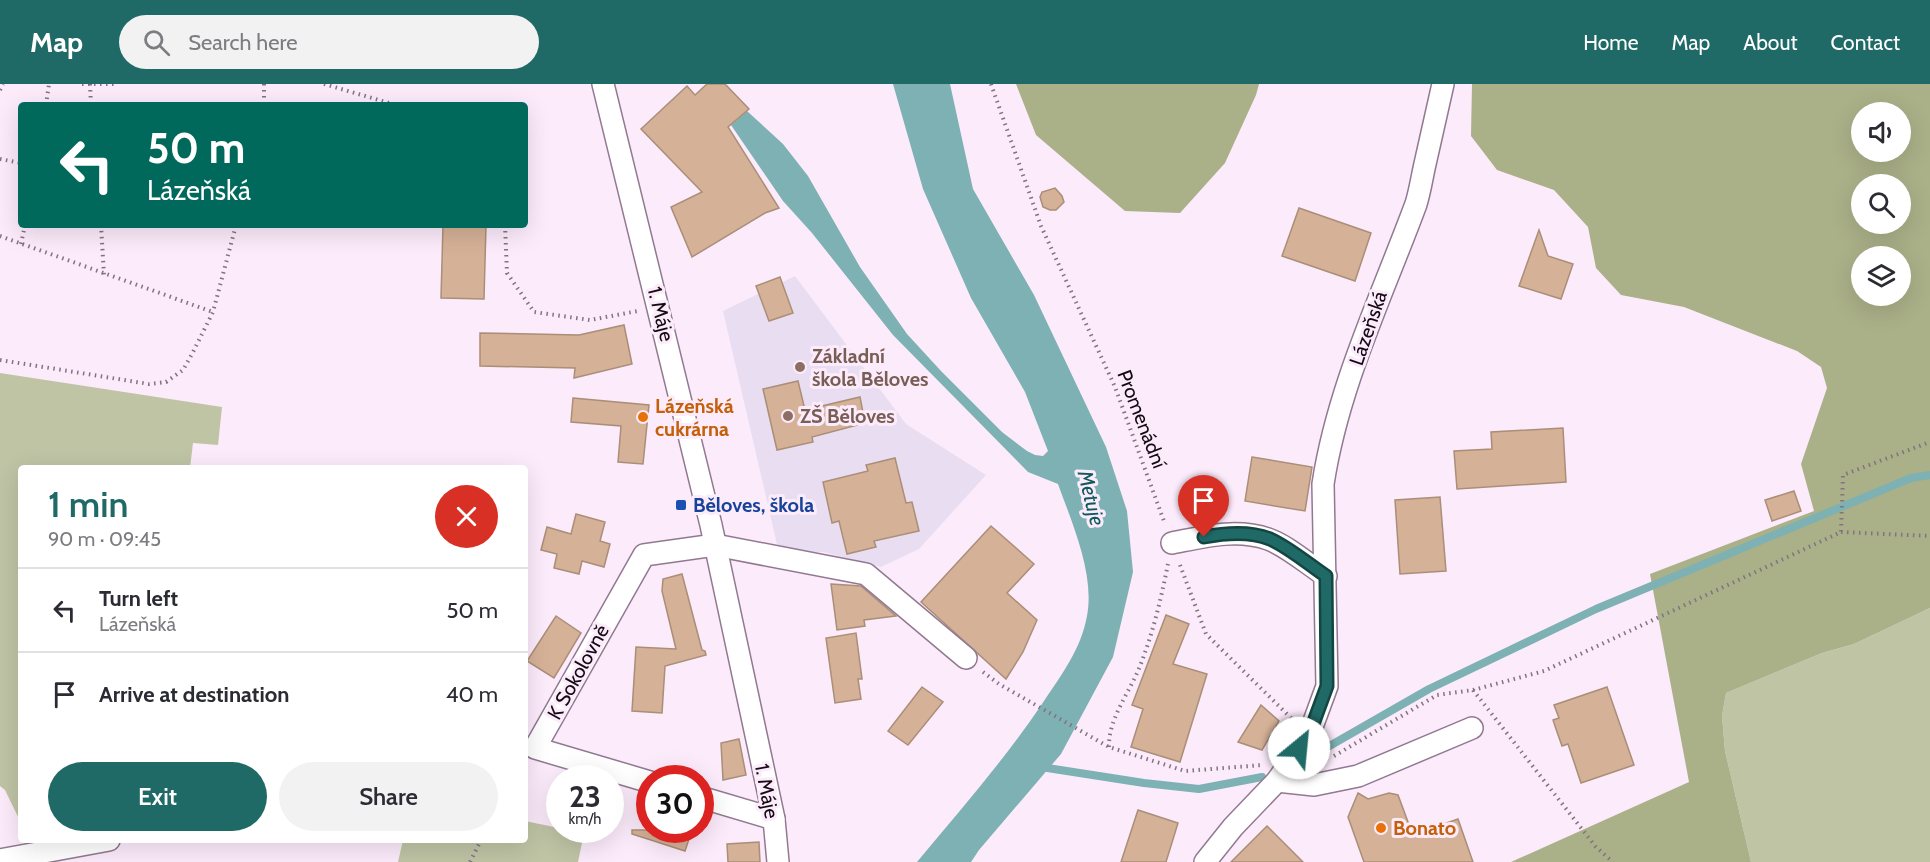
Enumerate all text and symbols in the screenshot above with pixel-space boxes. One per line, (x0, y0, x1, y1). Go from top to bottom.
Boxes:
search box (119, 15, 539, 69)
text: Map (30, 25, 83, 59)
icon: search (140, 26, 173, 59)
text: Search here (188, 29, 297, 56)
text: Home (1583, 30, 1639, 55)
text: Map (1672, 30, 1710, 55)
text: About (1743, 30, 1797, 55)
text: Contact (1830, 30, 1900, 55)
map controls (1851, 102, 1911, 306)
button: sound (1851, 102, 1911, 162)
text: 50 m (147, 122, 245, 174)
icon: left (48, 126, 126, 204)
text: Lázeňská (147, 174, 251, 207)
button: search (1851, 174, 1911, 234)
button: layers (1851, 246, 1911, 306)
street label: 1. Máje (643, 284, 679, 344)
street label: Lázeňská (1344, 287, 1392, 368)
place label: Základní škola Běloves (812, 344, 929, 391)
marker: Základní škola Běloves (793, 360, 807, 374)
street label: Promenádní (1112, 366, 1172, 472)
place label: Lázeňská cukrárna (655, 394, 734, 441)
place label: ZŠ Běloves (800, 404, 895, 428)
marker: ZŠ Běloves (781, 409, 795, 423)
marker: Lázeňská cukrárna (636, 410, 650, 424)
water label: Metuje (1071, 467, 1110, 529)
pin (1178, 475, 1229, 537)
text: 1 min (48, 482, 128, 526)
icon: arrive (1187, 484, 1220, 517)
button: close (435, 485, 498, 548)
place label: Běloves, škola (693, 493, 814, 517)
marker: Běloves, škola (674, 498, 688, 512)
text: 90 m · 09:45 (48, 527, 161, 551)
text: Turn left (99, 585, 178, 612)
icon: left (48, 594, 81, 627)
text: 50 m (446, 597, 498, 624)
text: Lázeňská (99, 612, 176, 636)
street label: K Sokolovně (542, 620, 614, 724)
icon: arrive (48, 678, 81, 711)
text: Arrive at destination (99, 681, 289, 708)
text: 40 m (446, 681, 498, 708)
position arrow (1267, 716, 1331, 780)
button: Exit (48, 762, 267, 831)
button: Share (279, 762, 498, 831)
street label: 1. Máje (750, 762, 784, 820)
speed limit sign: 30 (636, 765, 714, 843)
text: 23 (569, 778, 601, 815)
text: km/h (569, 810, 601, 828)
place label: Bonato (1393, 816, 1456, 840)
marker: Bonato (1374, 821, 1388, 835)

